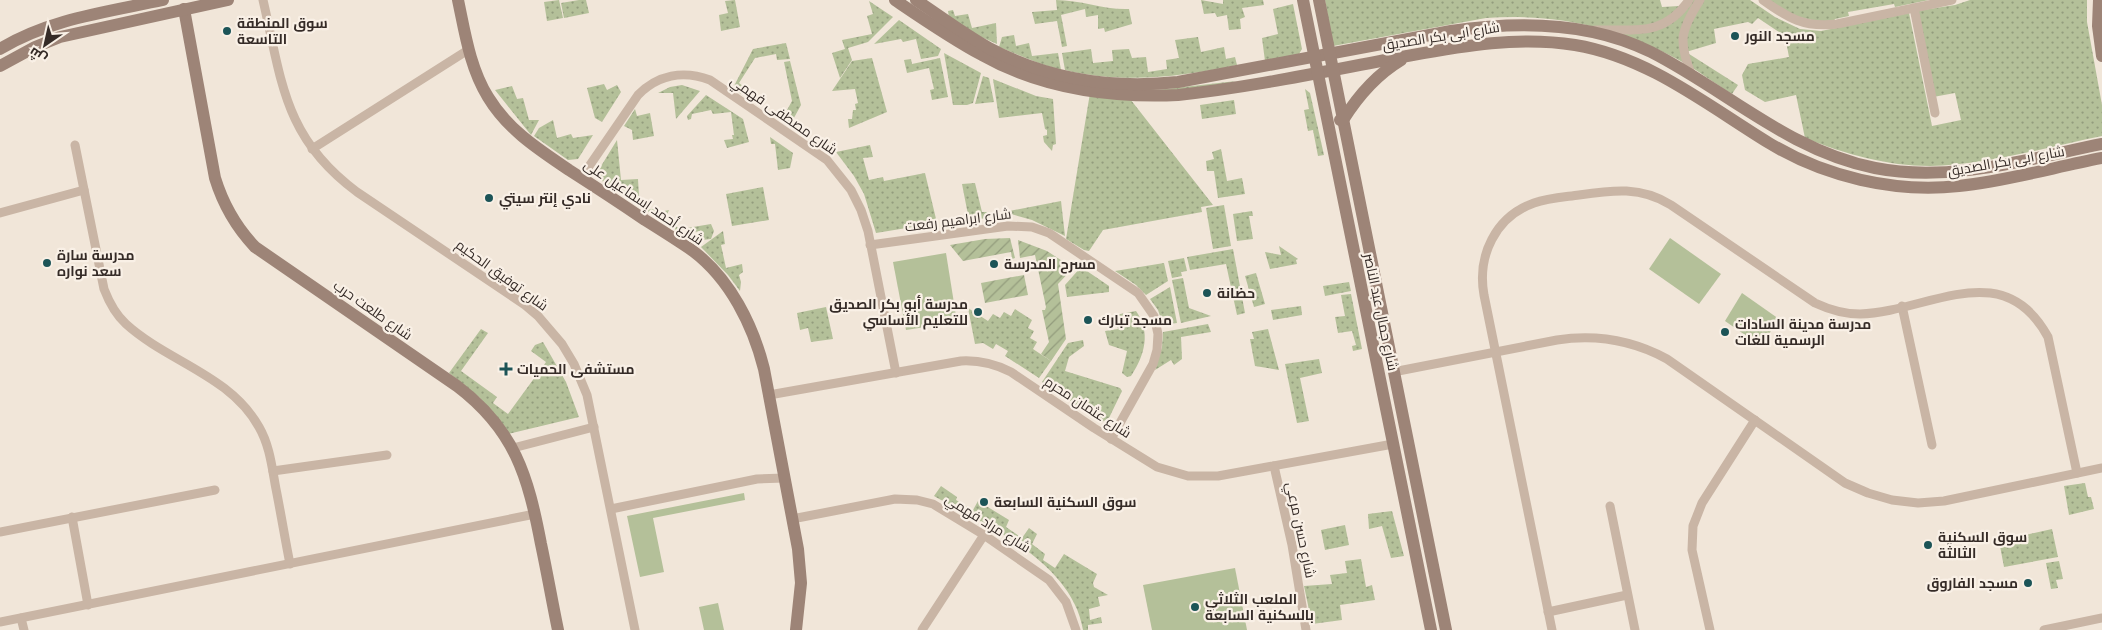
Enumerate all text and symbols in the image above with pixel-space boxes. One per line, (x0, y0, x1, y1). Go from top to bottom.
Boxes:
place label: سوق المنطقة التاسعة (237, 14, 328, 48)
street label: شارع ابى بكر الصديق (1381, 18, 1501, 54)
north arrow (20, 20, 70, 70)
marker: سوق المنطقة التاسعة (221, 25, 233, 37)
place label: مسجد النور (1744, 27, 1815, 45)
marker: مسجد النور (1729, 30, 1741, 42)
text: ش (25, 43, 50, 68)
street label: شارع مصطفى فهمي (725, 71, 841, 161)
street label: شارع ابى بكر الصديق (1946, 142, 2066, 180)
street label: شارع أحمد إسماعيل على (581, 155, 707, 249)
place label: نادي إنتر سيتي (499, 189, 591, 210)
marker: نادي إنتر سيتي (483, 192, 495, 204)
street label: شارع ابراهيم رفعت (904, 205, 1012, 236)
street label: شارع توفيق الحكيم (452, 235, 552, 315)
place label: مدرسة سارة سعد نواره (57, 246, 135, 280)
street label: شارع جمال عبد الناصر (1360, 251, 1402, 372)
place label: مسرح المدرسة (1004, 255, 1096, 274)
marker: مدرسة سارة سعد نواره (41, 257, 53, 269)
marker: مسرح المدرسة (988, 258, 1000, 270)
street label: شارع طلعت حرب (330, 276, 416, 344)
place label: حضانة (1217, 284, 1255, 302)
marker: حضانة (1201, 287, 1213, 299)
place label: مدرسة أبو بكر الصديق للتعليم الأساسي (829, 295, 968, 331)
marker: مدرسة أبو بكر الصديق للتعليم الأساسي (972, 306, 984, 318)
place label: مسجد تبارك (1098, 311, 1172, 329)
marker: مسجد تبارك (1082, 314, 1094, 326)
place label: مدرسة مدينة السادات الرسمية للغات (1735, 315, 1871, 349)
marker: مدرسة مدينة السادات الرسمية للغات (1719, 326, 1731, 338)
place label: مستشفى الحميات (517, 360, 635, 378)
marker: مستشفى الحميات (499, 362, 513, 376)
street label: شارع عثمان محرم (1041, 372, 1135, 443)
street label: شارع حسن مرعي (1279, 480, 1320, 580)
street label: شارع مراد فهمي (940, 489, 1034, 559)
place label: سوق السكنية السابعة (994, 493, 1136, 511)
marker: سوق السكنية السابعة (978, 496, 990, 508)
place label: سوق السكنية الثالثة (1938, 528, 2027, 562)
marker: سوق السكنية الثالثة (1922, 539, 1934, 551)
place label: مسجد الفاروق (1927, 574, 2018, 592)
marker: مسجد الفاروق (2022, 577, 2034, 589)
place label: الملعب الثلاثي بالسكنية السابعة (1205, 590, 1314, 624)
marker: الملعب الثلاثي بالسكنية السابعة (1189, 601, 1201, 613)

